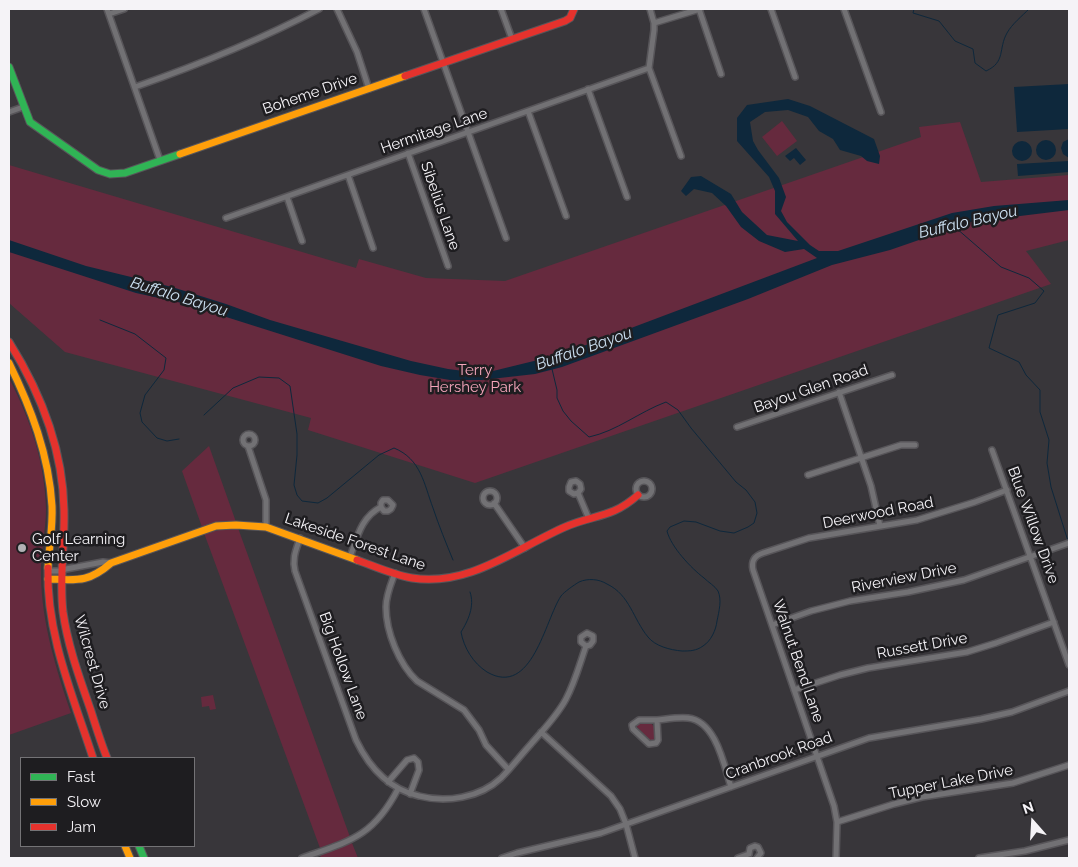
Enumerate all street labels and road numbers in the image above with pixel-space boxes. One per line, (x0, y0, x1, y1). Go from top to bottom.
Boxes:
street label: Boheme Drive (260, 69, 360, 119)
street label: Hermitage Lane (378, 104, 490, 158)
street label: Sibelius Lane (416, 159, 464, 253)
street label: Bayou Glen Road (752, 361, 870, 417)
street label: Blue Willow Drive (1003, 464, 1063, 586)
street label: Deerwood Road (821, 493, 935, 533)
street label: Lakeside Forest Lane (282, 509, 428, 575)
street label: Riverview Drive (850, 559, 958, 597)
street label: Walnut Bend Lane (769, 597, 827, 725)
street label: Big Hollow Lane (315, 610, 371, 722)
street label: Wilcrest Drive (70, 613, 114, 711)
street label: Russett Drive (875, 629, 969, 663)
street label: Cranbrook Road (723, 728, 835, 784)
street label: Tupper Lake Drive (887, 761, 1015, 803)

